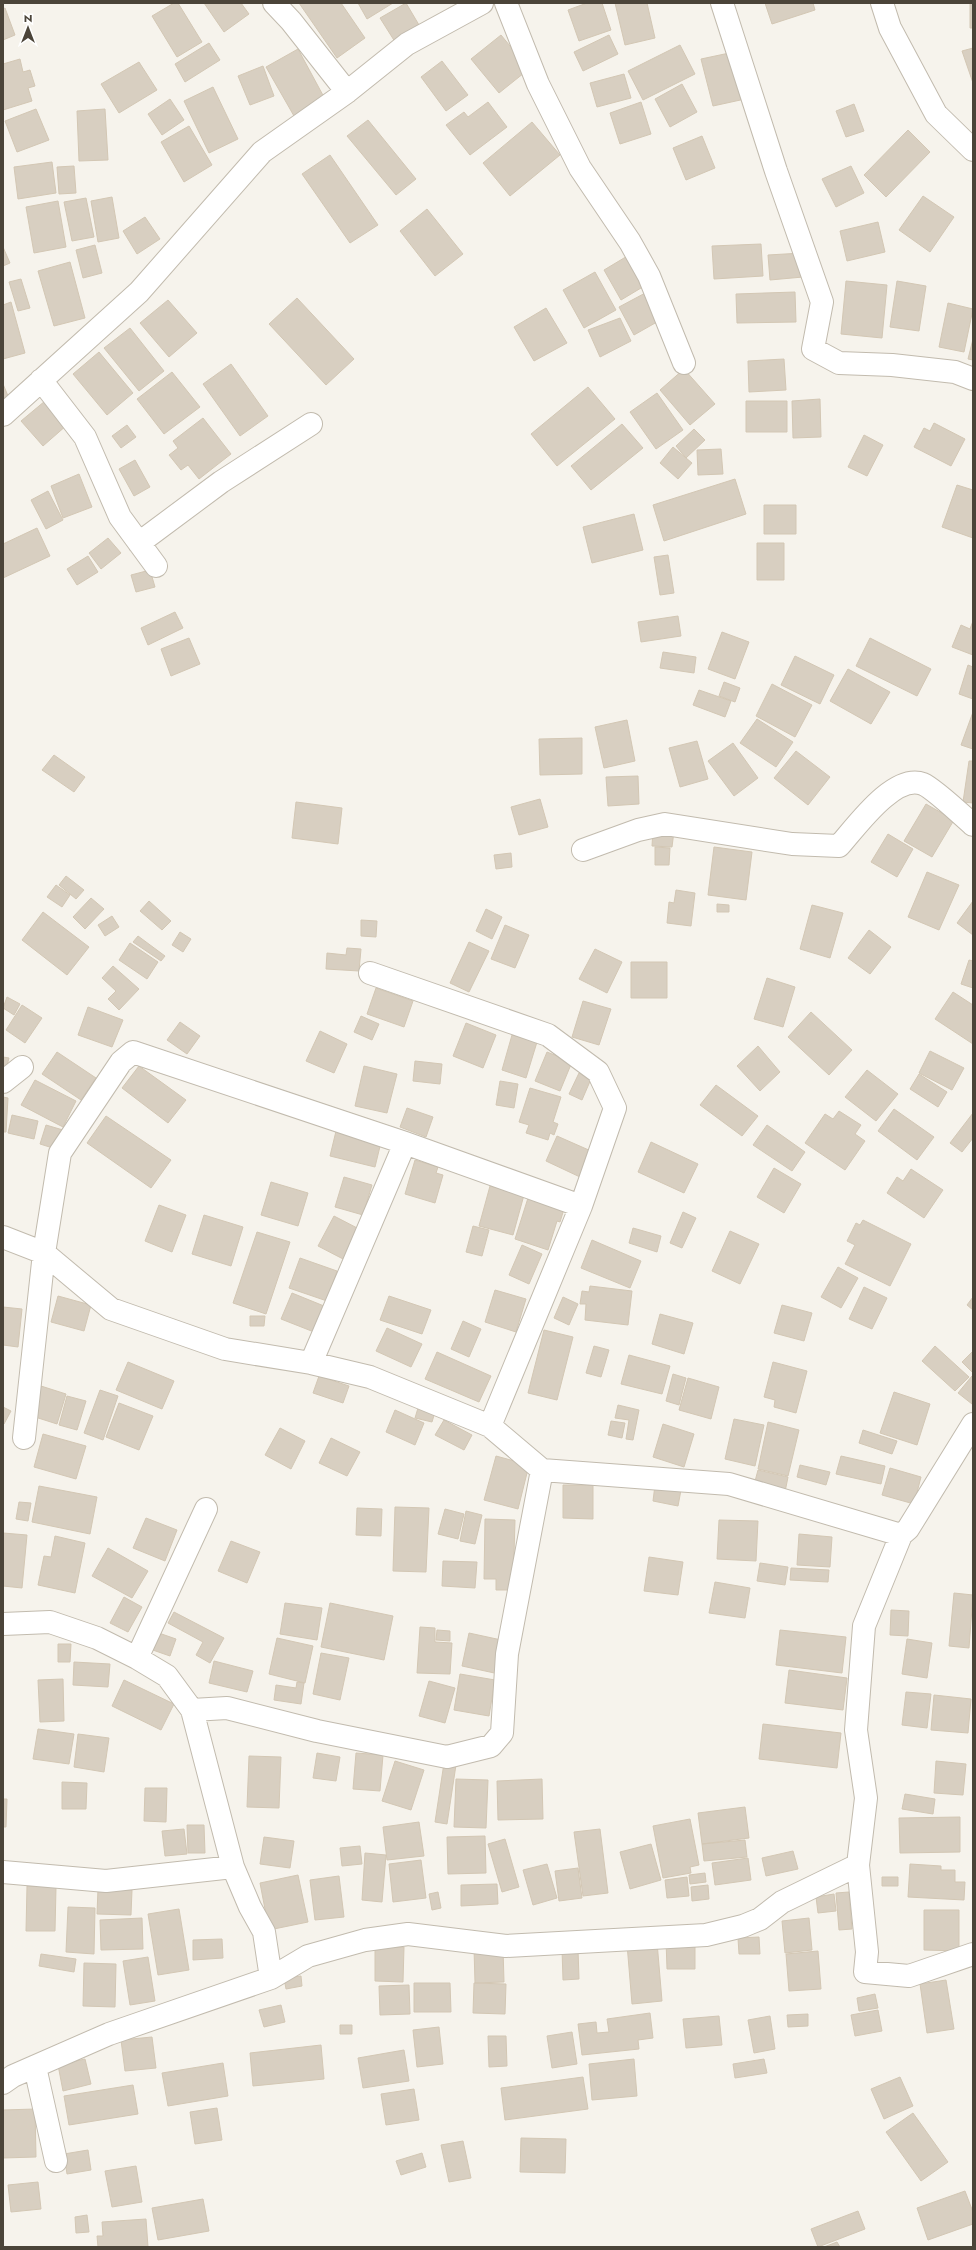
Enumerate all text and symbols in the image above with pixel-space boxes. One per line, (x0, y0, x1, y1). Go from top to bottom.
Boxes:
north arrow (8, 8, 48, 48)
text: N (24, 10, 32, 26)

